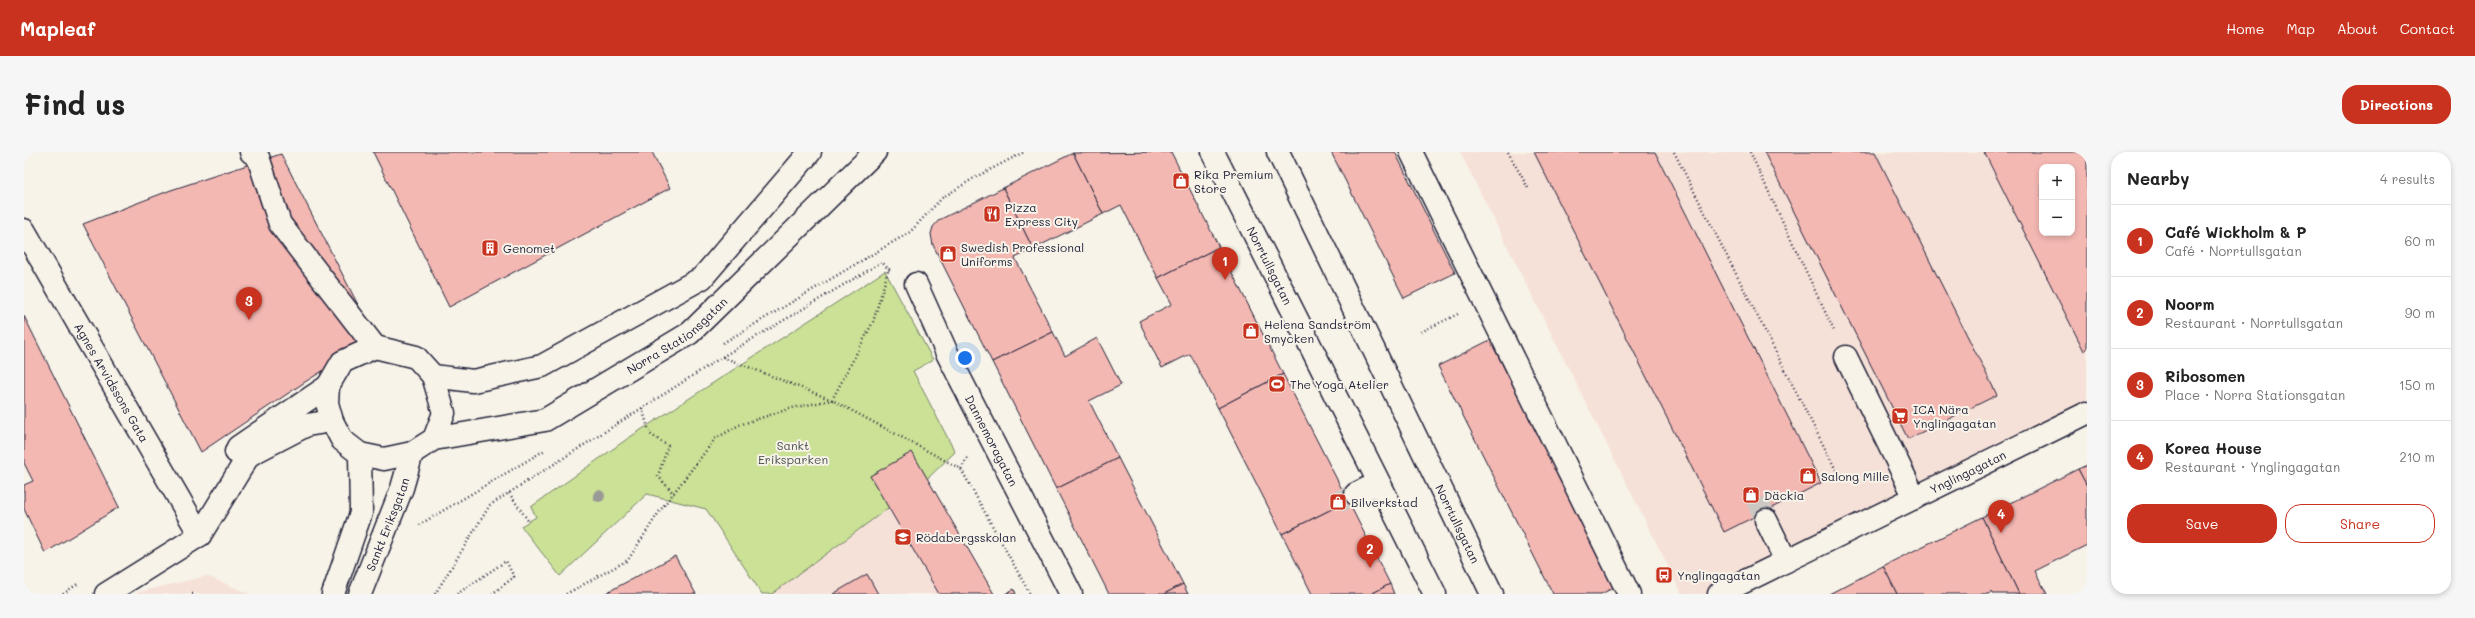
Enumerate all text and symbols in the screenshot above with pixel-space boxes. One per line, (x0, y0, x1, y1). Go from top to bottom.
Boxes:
text: Mapleaf (20, 16, 95, 41)
text: Home (2226, 19, 2264, 38)
text: Map (2286, 19, 2315, 38)
text: About (2337, 19, 2378, 38)
text: Contact (2400, 19, 2455, 38)
button: Directions (2342, 85, 2451, 124)
text: Find us (24, 86, 125, 122)
map controls (2039, 164, 2075, 236)
button: + (2039, 164, 2075, 200)
place label: Rika Premium Store (1194, 166, 1273, 196)
text: Nearby (2127, 167, 2189, 189)
text: 4 results (2380, 170, 2435, 187)
shop icon: Rika Premium Store (1171, 171, 1191, 191)
place label: Pizza Express City (1005, 199, 1078, 229)
button: − (2039, 200, 2075, 236)
restaurant icon: Pizza Express City (982, 204, 1002, 224)
text: Café Wickholm & P (2165, 222, 2306, 242)
street label: Norrtullsgatan (1244, 224, 1296, 307)
text: 1 (2137, 232, 2143, 249)
text: 60 m (2405, 232, 2435, 249)
building icon: Genomet (480, 238, 500, 258)
place label: Swedish Professional Uniforms (961, 239, 1084, 269)
place label: Genomet (503, 240, 555, 256)
text: Café · Norrtullsgatan (2165, 242, 2302, 259)
shop icon: Swedish Professional Uniforms (938, 244, 958, 264)
pin: 1 (1212, 247, 1238, 280)
pin: 3 (236, 287, 262, 320)
street label: Norra Stationsgatan (623, 293, 730, 377)
text: Noorm (2165, 294, 2214, 314)
text: 2 (2136, 304, 2144, 321)
text: 90 m (2405, 304, 2435, 321)
text: Restaurant · Norrtullsgatan (2165, 314, 2343, 331)
place label: Helena Sandström Smycken (1264, 316, 1371, 346)
street label: Agnes Arvidssons Gata (71, 320, 153, 445)
shop icon: Helena Sandström Smycken (1241, 321, 1261, 341)
your location (955, 348, 975, 368)
text: Ribosomen (2165, 366, 2245, 386)
sports icon: The Yoga Atelier (1267, 374, 1287, 394)
place label: The Yoga Atelier (1290, 376, 1389, 392)
text: 3 (2136, 376, 2144, 393)
text: 150 m (2399, 376, 2435, 393)
text: Place · Norra Stationsgatan (2165, 386, 2345, 403)
street label: Dannemoragatan (962, 392, 1022, 489)
place label: ICA Nära Ynglingagatan (1913, 401, 1996, 431)
supermarket icon: ICA Nära Ynglingagatan (1890, 406, 1910, 426)
park label: Sankt Eriksparken (758, 437, 828, 467)
text: Korea House (2165, 438, 2262, 458)
street label: Ynglingagatan (1927, 446, 2008, 497)
text: 4 (2136, 448, 2144, 465)
text: 210 m (2399, 448, 2435, 465)
text: Restaurant · Ynglingagatan (2165, 458, 2340, 475)
shop icon: Salong Mille (1798, 466, 1818, 486)
place label: Salong Mille (1821, 468, 1890, 484)
street label: Sankt Eriksgatan (362, 476, 413, 573)
street label: Norrtullsgatan (1432, 482, 1484, 566)
shop icon: Däckia (1741, 485, 1761, 505)
place label: Däckia (1764, 487, 1804, 503)
shop icon: Bilverkstad (1328, 492, 1348, 512)
place label: Bilverkstad (1351, 494, 1418, 510)
pin: 4 (1988, 500, 2014, 533)
button: Save (2127, 504, 2277, 543)
button: Share (2285, 504, 2435, 543)
school or university icon: Rödabergsskolan (893, 527, 913, 547)
place label: Rödabergsskolan (916, 529, 1016, 545)
pin: 2 (1357, 535, 1383, 568)
bus stop icon: Ynglingagatan (1654, 565, 1674, 585)
place label: Ynglingagatan (1677, 567, 1760, 583)

